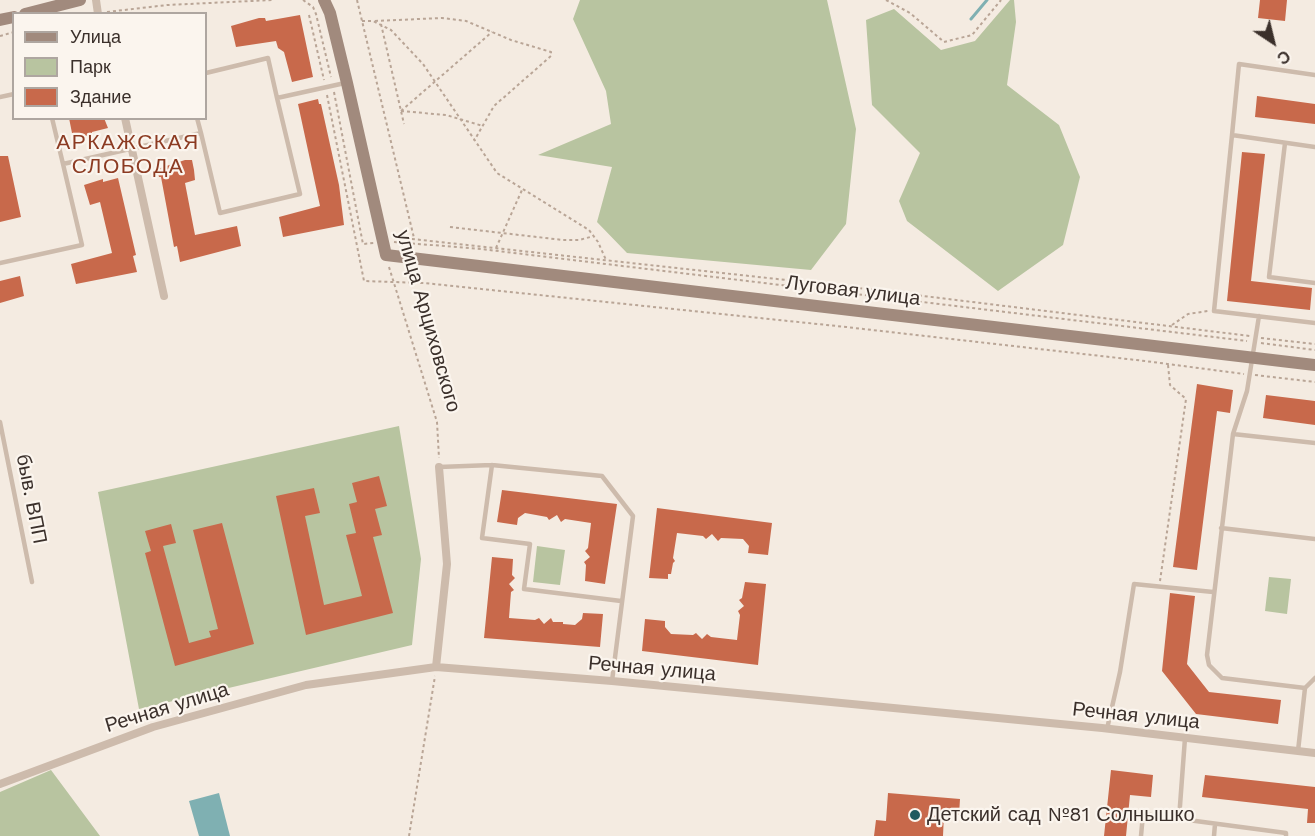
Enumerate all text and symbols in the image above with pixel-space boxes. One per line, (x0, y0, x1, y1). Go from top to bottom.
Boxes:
legend (12, 12, 207, 120)
north arrow (1243, 12, 1303, 72)
text: Улица (70, 26, 121, 47)
text: С (1273, 46, 1294, 68)
text: Парк (70, 56, 111, 77)
text: Здание (70, 86, 131, 107)
district label: АРКАЖСКАЯ СЛОБОДА (56, 130, 200, 180)
street label: улица Арциховского (391, 227, 465, 415)
street label: Луговая улица (784, 271, 922, 311)
street label: быв. ВПП (11, 452, 51, 546)
street label: Речная улица (587, 651, 717, 687)
street label: Речная улица (102, 678, 232, 738)
street label: Речная улица (1071, 697, 1201, 735)
place label: Детский сад №81 Солнышко (927, 803, 1195, 827)
marker: Детский сад №81 Солнышко (908, 808, 922, 822)

